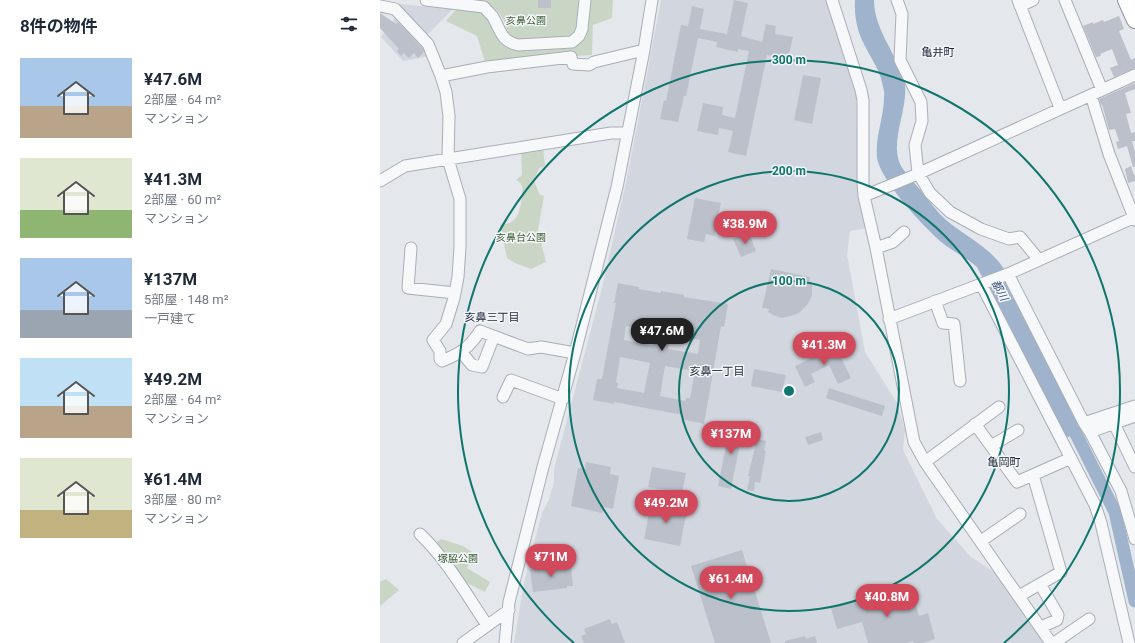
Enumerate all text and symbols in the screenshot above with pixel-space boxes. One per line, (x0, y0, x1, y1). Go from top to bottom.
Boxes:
icon: filters (338, 13, 360, 35)
park label: 亥鼻公園 (506, 15, 546, 26)
text: 8件の物件 (20, 16, 98, 36)
district label: 亀井町 (922, 46, 955, 59)
text: 300 m (772, 53, 806, 67)
text: ¥47.6M (144, 69, 202, 89)
icon: home (52, 74, 100, 122)
text: 2部屋 · 64 m² (144, 92, 221, 107)
text: マンション (144, 111, 209, 126)
text: 200 m (772, 164, 806, 178)
text: ¥41.3M (144, 169, 202, 189)
icon: home (52, 174, 100, 222)
text: 2部屋 · 60 m² (144, 192, 221, 207)
text: マンション (144, 211, 209, 226)
pin: ¥38.9M (712, 211, 778, 245)
text: ¥38.9M (723, 216, 767, 231)
park label: 亥鼻台公園 (496, 232, 546, 243)
text: ¥137M (144, 269, 197, 289)
icon: home (52, 274, 100, 322)
text: 100 m (772, 274, 806, 288)
water label: 都川 (989, 277, 1011, 304)
text: 5部屋 · 148 m² (144, 292, 228, 307)
text: 一戸建て (144, 311, 196, 326)
district label: 亥鼻三丁目 (465, 311, 520, 324)
pin: ¥47.6M (629, 318, 695, 352)
text: ¥47.6M (640, 323, 684, 338)
pin: ¥41.3M (791, 332, 857, 366)
text: ¥41.3M (802, 337, 846, 352)
district label: 亥鼻一丁目 (690, 365, 745, 378)
text: ¥49.2M (144, 369, 202, 389)
icon: home (52, 374, 100, 422)
centre of rings (782, 384, 796, 398)
text: 2部屋 · 64 m² (144, 392, 221, 407)
text: マンション (144, 411, 209, 426)
pin: ¥137M (703, 421, 759, 455)
text: ¥137M (711, 426, 751, 441)
district label: 亀岡町 (988, 456, 1021, 469)
text: ¥61.4M (144, 469, 202, 489)
icon: home (52, 474, 100, 522)
pin: ¥49.2M (633, 490, 699, 524)
text: 3部屋 · 80 m² (144, 492, 221, 507)
text: ¥49.2M (644, 495, 688, 510)
text: マンション (144, 511, 209, 526)
pin: ¥71M (527, 544, 575, 578)
text: ¥71M (534, 549, 568, 564)
park label: 塚脇公園 (438, 553, 478, 564)
pin: ¥61.4M (698, 566, 764, 600)
text: ¥61.4M (709, 571, 753, 586)
pin: ¥40.8M (854, 584, 920, 618)
text: ¥40.8M (865, 589, 909, 604)

